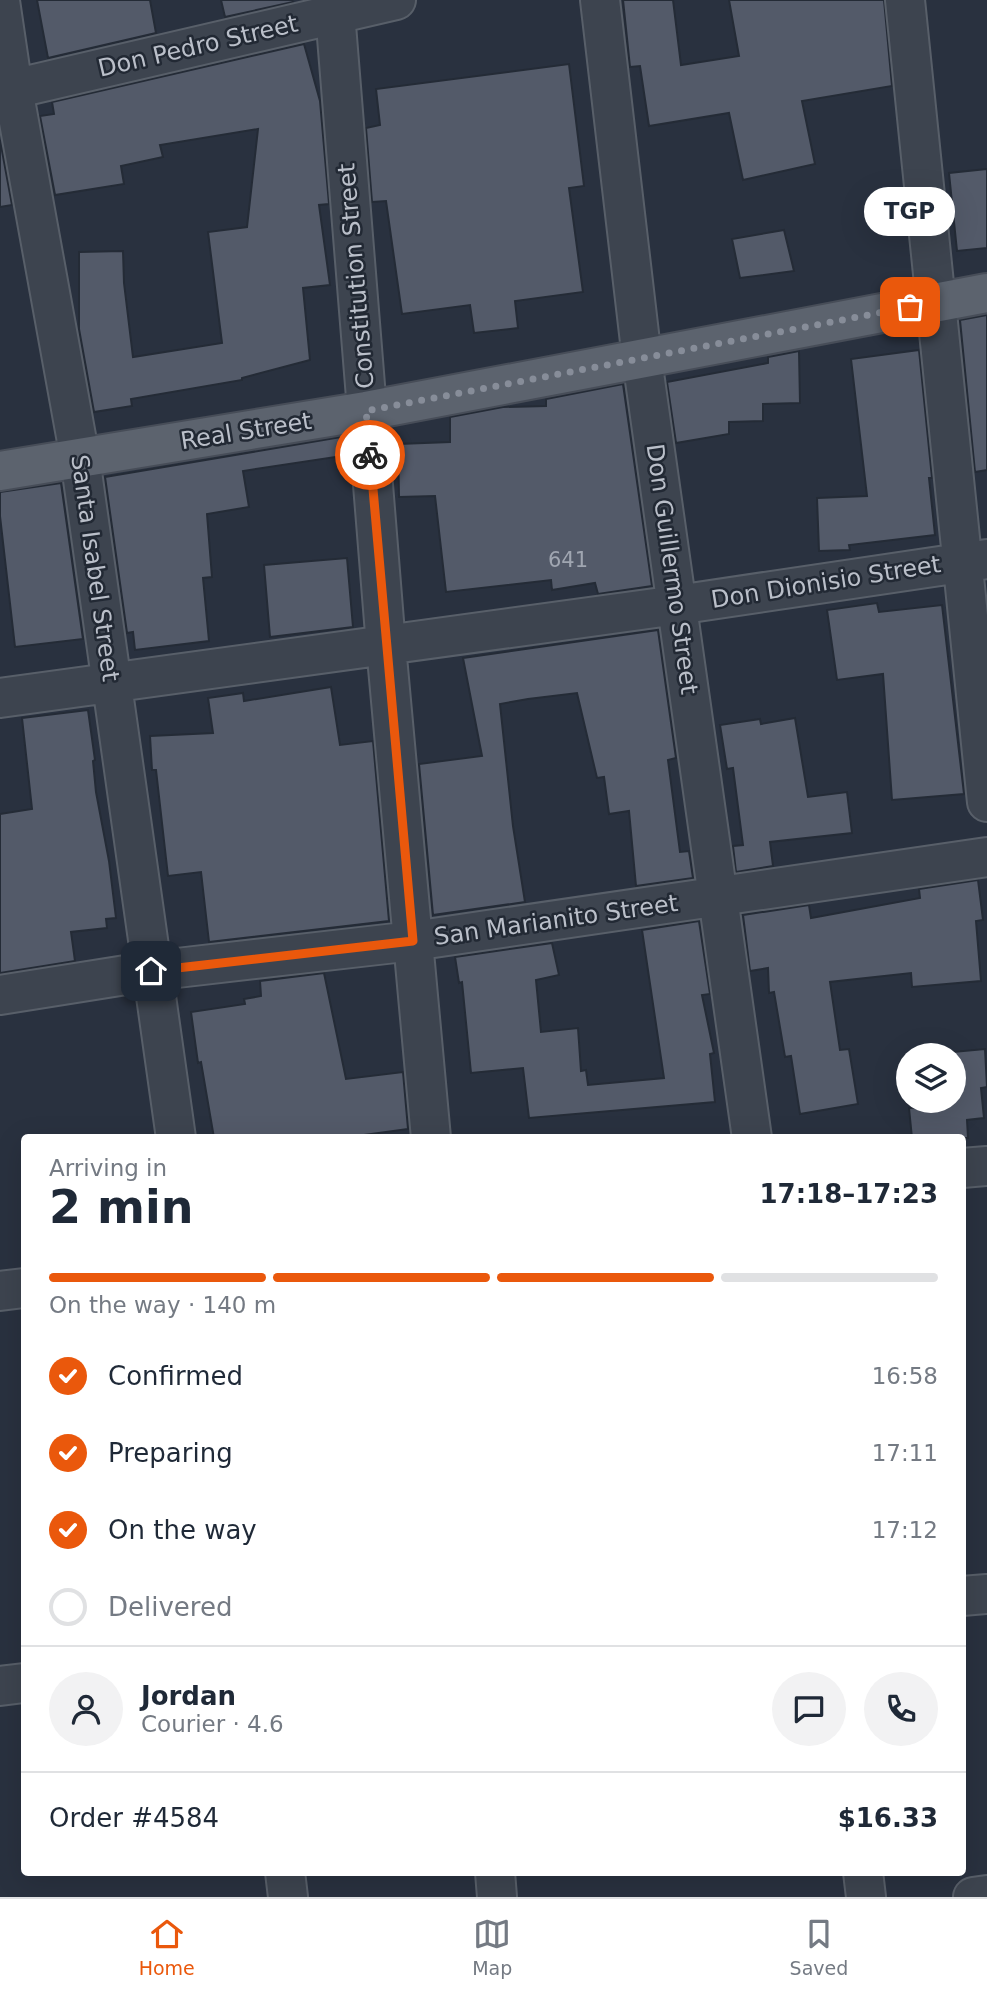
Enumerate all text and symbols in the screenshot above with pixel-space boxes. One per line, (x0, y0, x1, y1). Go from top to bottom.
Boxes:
street label: Don Pedro Street (95, 9, 301, 83)
street label: Constitution Street (332, 162, 380, 390)
callout: TGP (864, 188, 956, 237)
text: TGP (884, 198, 935, 224)
pin (880, 277, 940, 337)
icon: bag (891, 288, 929, 326)
street label: Real Street (178, 407, 314, 455)
courier (335, 420, 405, 490)
icon: bike (351, 436, 389, 474)
street label: Don Guillermo Street (641, 442, 703, 696)
street label: Santa Isabel Street (65, 453, 125, 683)
house number: 641 (548, 548, 588, 572)
street label: Don Dionisio Street (709, 550, 943, 614)
street label: San Marianito Street (432, 889, 680, 951)
pin (121, 941, 181, 1001)
icon: home (132, 952, 170, 990)
map controls (896, 1043, 966, 1113)
button: layers (896, 1043, 966, 1113)
text: Arriving in (49, 1155, 167, 1181)
text: 17:18–17:23 (759, 1179, 938, 1209)
text: 2 min (49, 1180, 193, 1234)
text: On the way · 140 m (49, 1292, 276, 1318)
icon: check (49, 1357, 87, 1395)
text: Confirmed (108, 1361, 243, 1391)
text: 16:58 (872, 1363, 938, 1389)
icon: check (49, 1434, 87, 1472)
text: Preparing (108, 1438, 233, 1468)
text: 17:11 (872, 1440, 938, 1466)
icon: check (49, 1511, 87, 1549)
text: On the way (108, 1515, 257, 1545)
text: 17:12 (872, 1517, 938, 1543)
text: Delivered (108, 1592, 232, 1622)
button: person (49, 1672, 123, 1746)
button: chat (772, 1672, 846, 1746)
button: phone (864, 1672, 938, 1746)
text: Jordan (141, 1681, 236, 1711)
text: Courier · 4.6 (141, 1711, 284, 1737)
text: Order #4584 (49, 1803, 219, 1833)
text: $16.33 (838, 1803, 938, 1833)
tab: Home (139, 1915, 195, 1979)
tab: Map (472, 1915, 512, 1979)
tab: Saved (790, 1915, 848, 1979)

